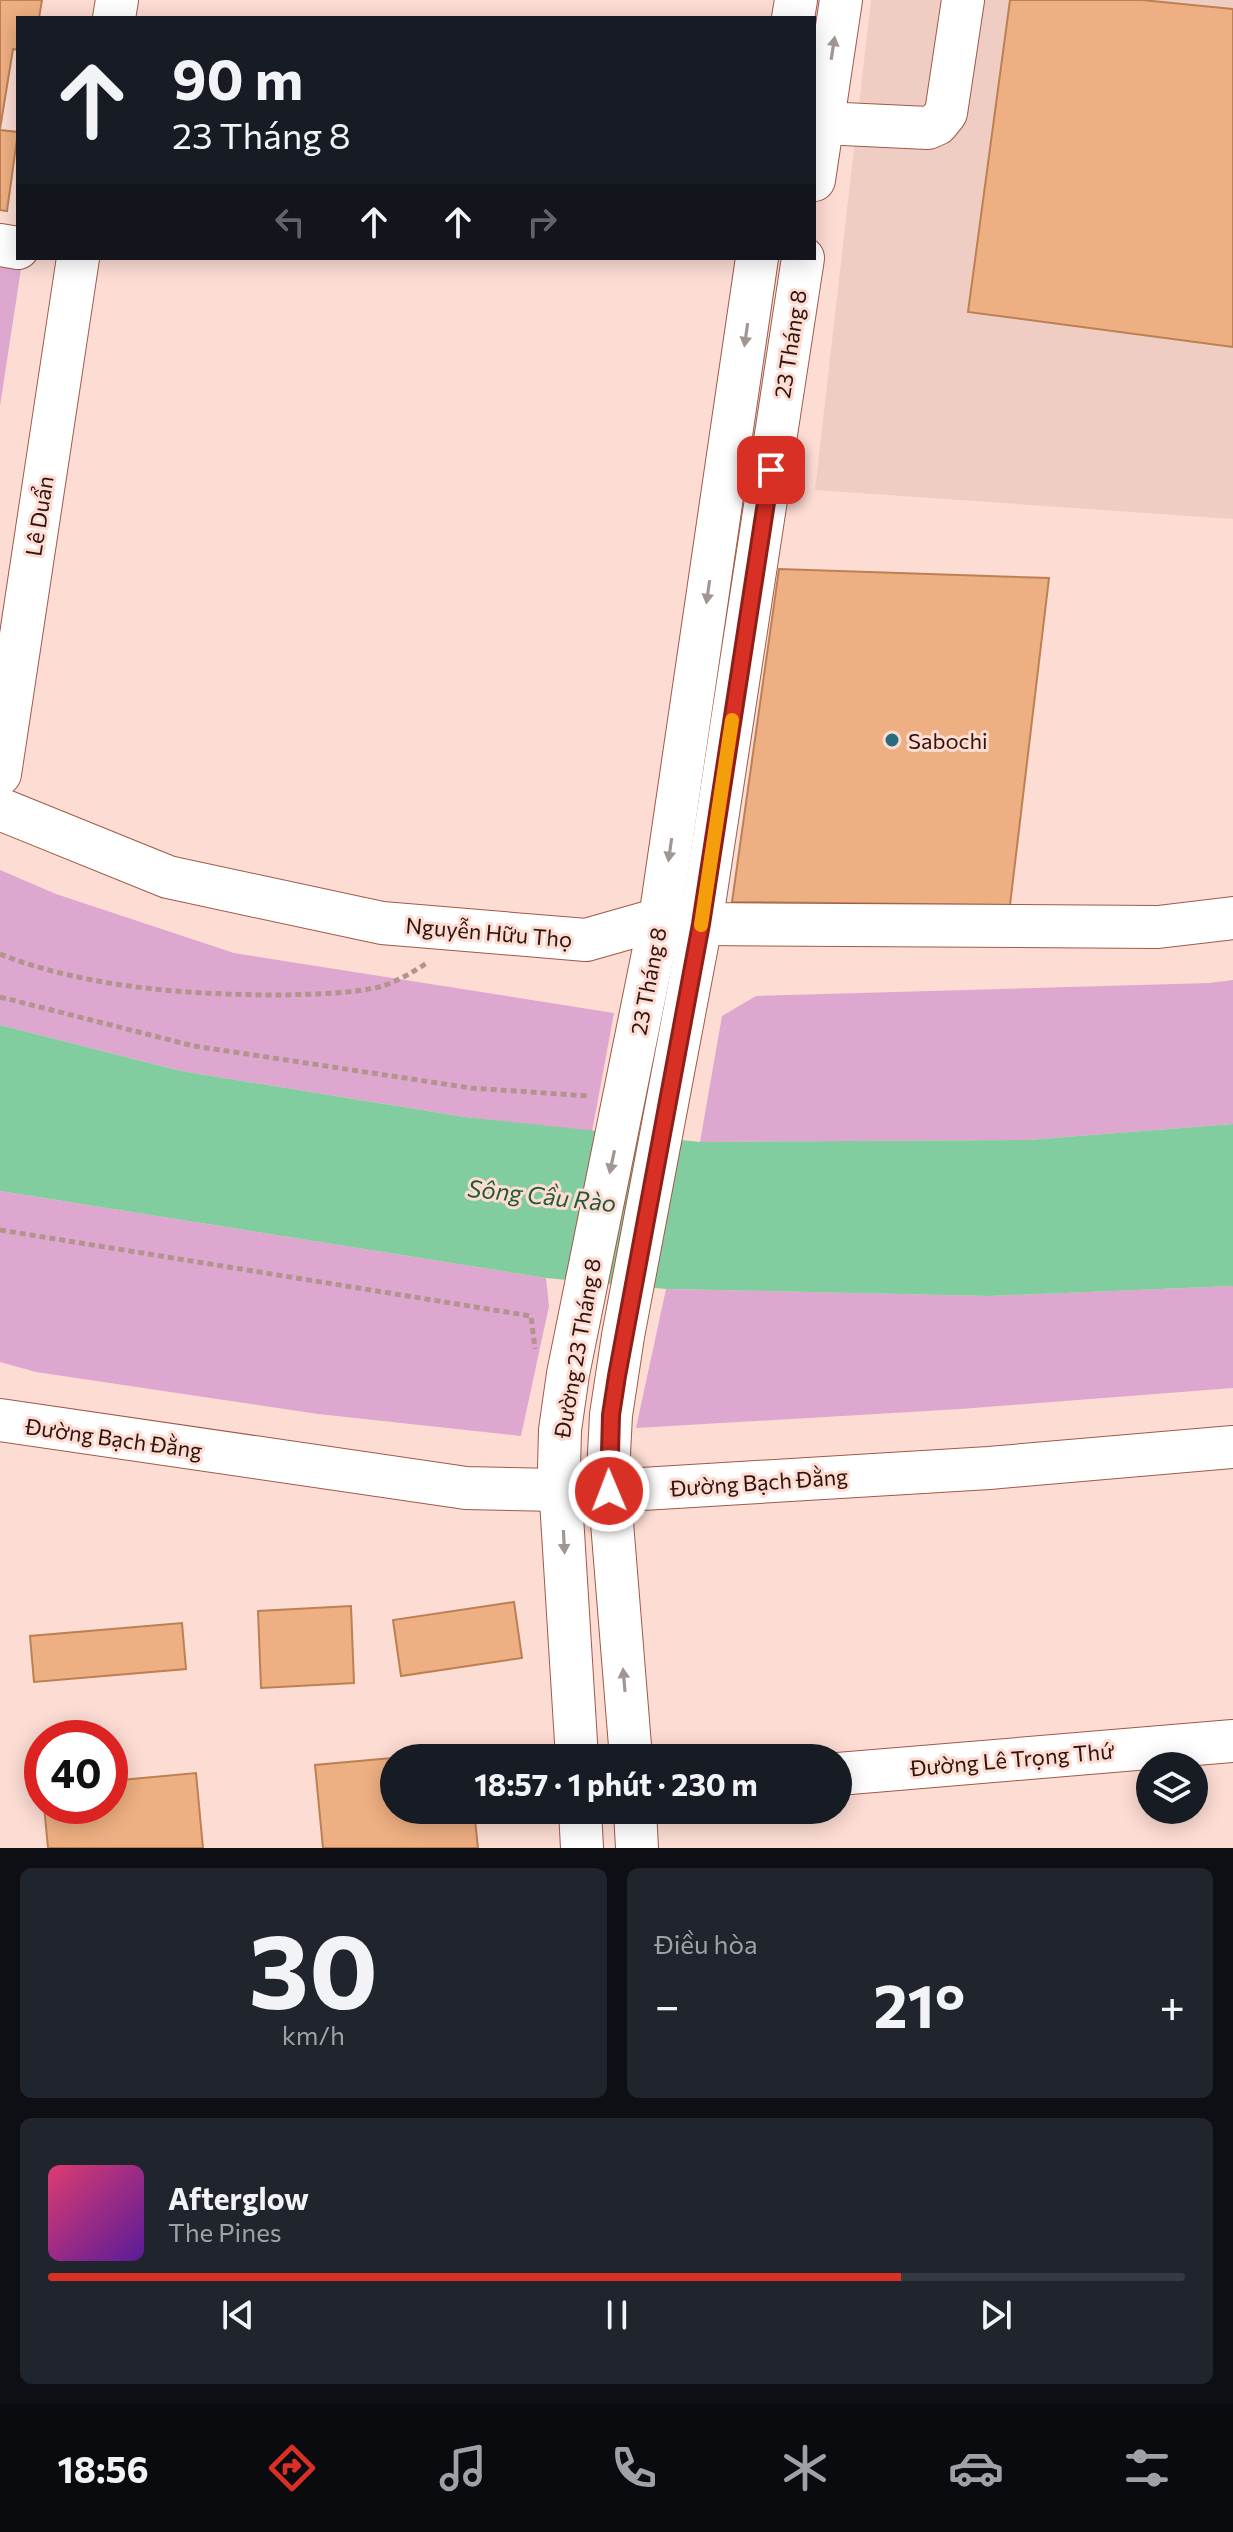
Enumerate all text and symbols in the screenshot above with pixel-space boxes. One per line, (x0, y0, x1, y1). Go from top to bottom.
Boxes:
one-way arrow (827, 35, 840, 60)
text: 90 m (172, 43, 303, 112)
icon: ahead (40, 48, 144, 152)
text: 23 Tháng 8 (172, 112, 351, 156)
icon: left (268, 200, 312, 244)
icon: ahead (352, 200, 396, 244)
icon: ahead (436, 200, 480, 244)
icon: right (520, 200, 564, 244)
street label: 23 Tháng 8 (768, 288, 812, 400)
one-way arrow (739, 323, 752, 348)
pin (737, 436, 805, 504)
icon: arrive (749, 448, 793, 492)
street label: Lê Duẩn (19, 474, 59, 558)
one-way arrow (701, 580, 714, 605)
place label: Sabochi (908, 727, 988, 754)
marker: Sabochi (883, 731, 901, 749)
one-way arrow (663, 837, 676, 862)
street label: Nguyễn Hữu Thọ (405, 911, 573, 953)
street label: 23 Tháng 8 (624, 925, 672, 1037)
one-way arrow (605, 1150, 618, 1175)
water label: Sông Cầu Rào (466, 1173, 618, 1217)
street label: Đường 23 Tháng 8 (548, 1256, 606, 1441)
street label: Đường Bạch Đằng (23, 1412, 204, 1464)
position arrow (567, 1449, 651, 1533)
street label: Đường Bạch Đằng (668, 1462, 849, 1502)
one-way arrow (558, 1530, 571, 1555)
one-way arrow (617, 1667, 630, 1692)
speed limit sign: 40 (24, 1720, 128, 1824)
street label: Đường Lê Trọng Thứ (908, 1737, 1116, 1781)
map controls (1136, 1752, 1208, 1824)
button: layers (1136, 1752, 1208, 1824)
text: 18:57 · 1 phút · 230 m (474, 1765, 758, 1802)
text: 30 (248, 1903, 378, 2030)
text: Điều hòa (655, 1928, 758, 1959)
text: 21° (873, 1967, 965, 2040)
text: − (655, 1977, 680, 2031)
text: + (1159, 1977, 1185, 2031)
text: km/h (282, 2019, 345, 2050)
text: Afterglow (168, 2179, 309, 2216)
text: The Pines (168, 2216, 282, 2247)
icon: previous (216, 2293, 260, 2337)
icon: pause (595, 2293, 639, 2337)
icon: next (974, 2293, 1018, 2337)
icon: directions (264, 2440, 320, 2496)
icon: music (435, 2440, 491, 2496)
icon: phone (606, 2440, 662, 2496)
icon: climate (777, 2440, 833, 2496)
icon: car (948, 2440, 1004, 2496)
icon: filters (1119, 2440, 1175, 2496)
text: 18:56 (58, 2446, 149, 2490)

